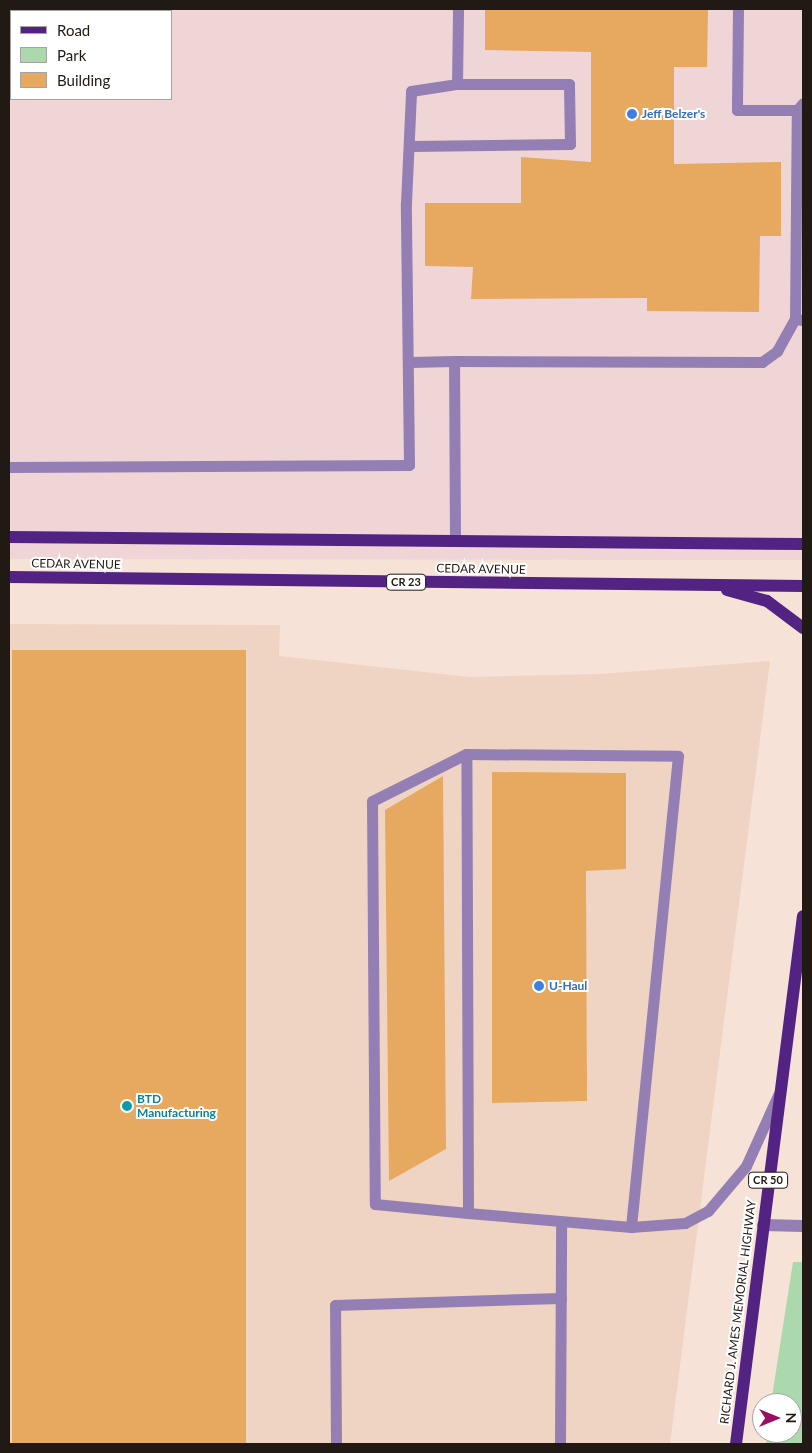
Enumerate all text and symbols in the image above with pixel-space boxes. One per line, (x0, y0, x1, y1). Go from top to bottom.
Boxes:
legend (10, 10, 172, 100)
text: Road (57, 21, 90, 39)
text: Park (57, 46, 86, 64)
text: Building (57, 71, 110, 89)
place label: Jeff Belzer's (642, 107, 706, 121)
marker: Jeff Belzer's (626, 108, 638, 120)
street label: CEDAR AVENUE (31, 556, 121, 572)
street label: CEDAR AVENUE (436, 561, 526, 577)
road number: CR 23 (386, 574, 426, 590)
place label: U-Haul (549, 979, 587, 993)
marker: U-Haul (533, 980, 545, 992)
place label: BTD Manufacturing (137, 1092, 216, 1120)
marker: BTD Manufacturing (121, 1100, 133, 1112)
road number: CR 50 (748, 1172, 788, 1188)
street label: RICHARD J. AMES MEMORIAL HIGHWAY (717, 1199, 759, 1425)
north arrow (752, 1393, 802, 1443)
text: N (783, 1413, 800, 1423)

